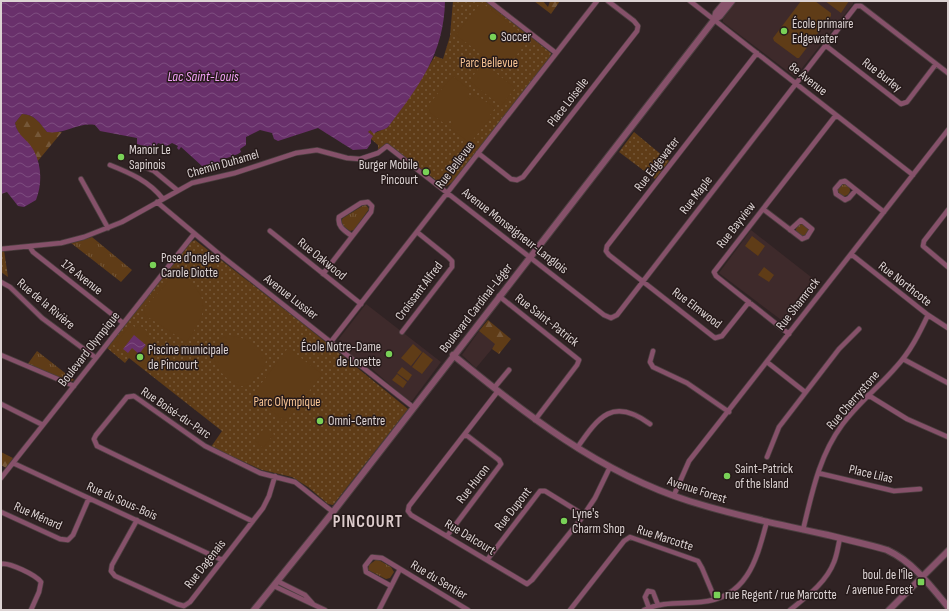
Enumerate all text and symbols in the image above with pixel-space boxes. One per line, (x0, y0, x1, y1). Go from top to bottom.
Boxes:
place label: École primaire Edgewater (792, 16, 854, 47)
marker: École primaire Edgewater (779, 26, 789, 36)
place label: Soccer (501, 29, 531, 45)
marker: Soccer (488, 32, 498, 42)
street label: Rue Burley (859, 54, 905, 96)
park label: Parc Bellevue (460, 55, 518, 71)
street label: 8e Avenue (785, 59, 831, 99)
water label: Lac Saint-Louis (167, 68, 239, 85)
street label: Place Loiselle (544, 74, 592, 130)
street label: Rue Edgewater (631, 133, 683, 194)
street label: Rue Bellevue (432, 138, 478, 192)
place label: Manoir Le Sapinois (129, 142, 171, 173)
street label: Chemin Duhamel (185, 146, 261, 182)
marker: Manoir Le Sapinois (116, 152, 126, 162)
place label: Burger Mobile Pincourt (359, 157, 418, 188)
marker: Burger Mobile Pincourt (421, 167, 431, 177)
street label: Rue Maple (676, 173, 716, 217)
street label: Avenue Monseigneur-Langlois (458, 184, 571, 278)
street label: Rue Bayview (713, 198, 759, 251)
street label: Rue Oakwood (294, 234, 350, 284)
place label: Pose d'ongles Carole Diotte (161, 250, 220, 281)
street label: 17e Avenue (58, 256, 106, 298)
street label: Croissant Alfred (392, 258, 446, 324)
street label: Rue Northcote (875, 258, 935, 310)
marker: Pose d'ongles Carole Diotte (148, 260, 158, 270)
street label: Boulevard Cardinal-Léger (436, 260, 516, 356)
street label: Avenue Lussier (260, 270, 322, 323)
street label: Rue de la Rivière (14, 275, 78, 333)
street label: Rue Shamrock (773, 275, 824, 333)
street label: Rue Elmwood (669, 284, 725, 332)
street label: Rue Saint-Patrick (512, 290, 582, 350)
street label: Boulevard Olympique (55, 308, 123, 390)
place label: École Notre-Dame de Lorette (301, 339, 381, 370)
place label: Piscine municipale de Pincourt (148, 342, 228, 373)
marker: École Notre-Dame de Lorette (384, 349, 394, 359)
marker: Piscine municipale de Pincourt (135, 352, 145, 362)
street label: Rue Cherrystone (823, 367, 883, 433)
street label: Rue Boisé-du-Parc (138, 384, 214, 442)
park label: Parc Olympique (253, 394, 321, 410)
place label: Omni-Centre (328, 413, 385, 429)
marker: Omni-Centre (315, 416, 325, 426)
street label: Rue Huron (453, 461, 493, 507)
place label: Saint-Patrick of the Island (735, 461, 793, 492)
street label: Place Lilas (847, 461, 895, 487)
marker: Saint-Patrick of the Island (722, 471, 732, 481)
street label: Avenue Forest (664, 473, 729, 507)
street label: Rue du Sous-Bois (84, 478, 160, 524)
street label: Rue Dupont (491, 484, 535, 534)
street label: Rue Ménard (11, 498, 65, 534)
place label: Lyne's Charm Shop (572, 506, 625, 537)
district label: PINCOURT (333, 512, 403, 532)
street label: Rue Dalcourt (442, 516, 498, 558)
marker: Lyne's Charm Shop (559, 516, 569, 526)
street label: Rue Marcotte (635, 521, 695, 555)
street label: Rue Dagenais (181, 536, 229, 592)
street label: Rue du Sentier (408, 557, 471, 603)
place label: boul. de l'Île / avenue Forest (846, 567, 913, 598)
marker: boul. de l'Île / avenue Forest (916, 577, 926, 587)
place label: rue Regent / rue Marcotte (725, 587, 837, 603)
marker: rue Regent / rue Marcotte (712, 590, 722, 600)

